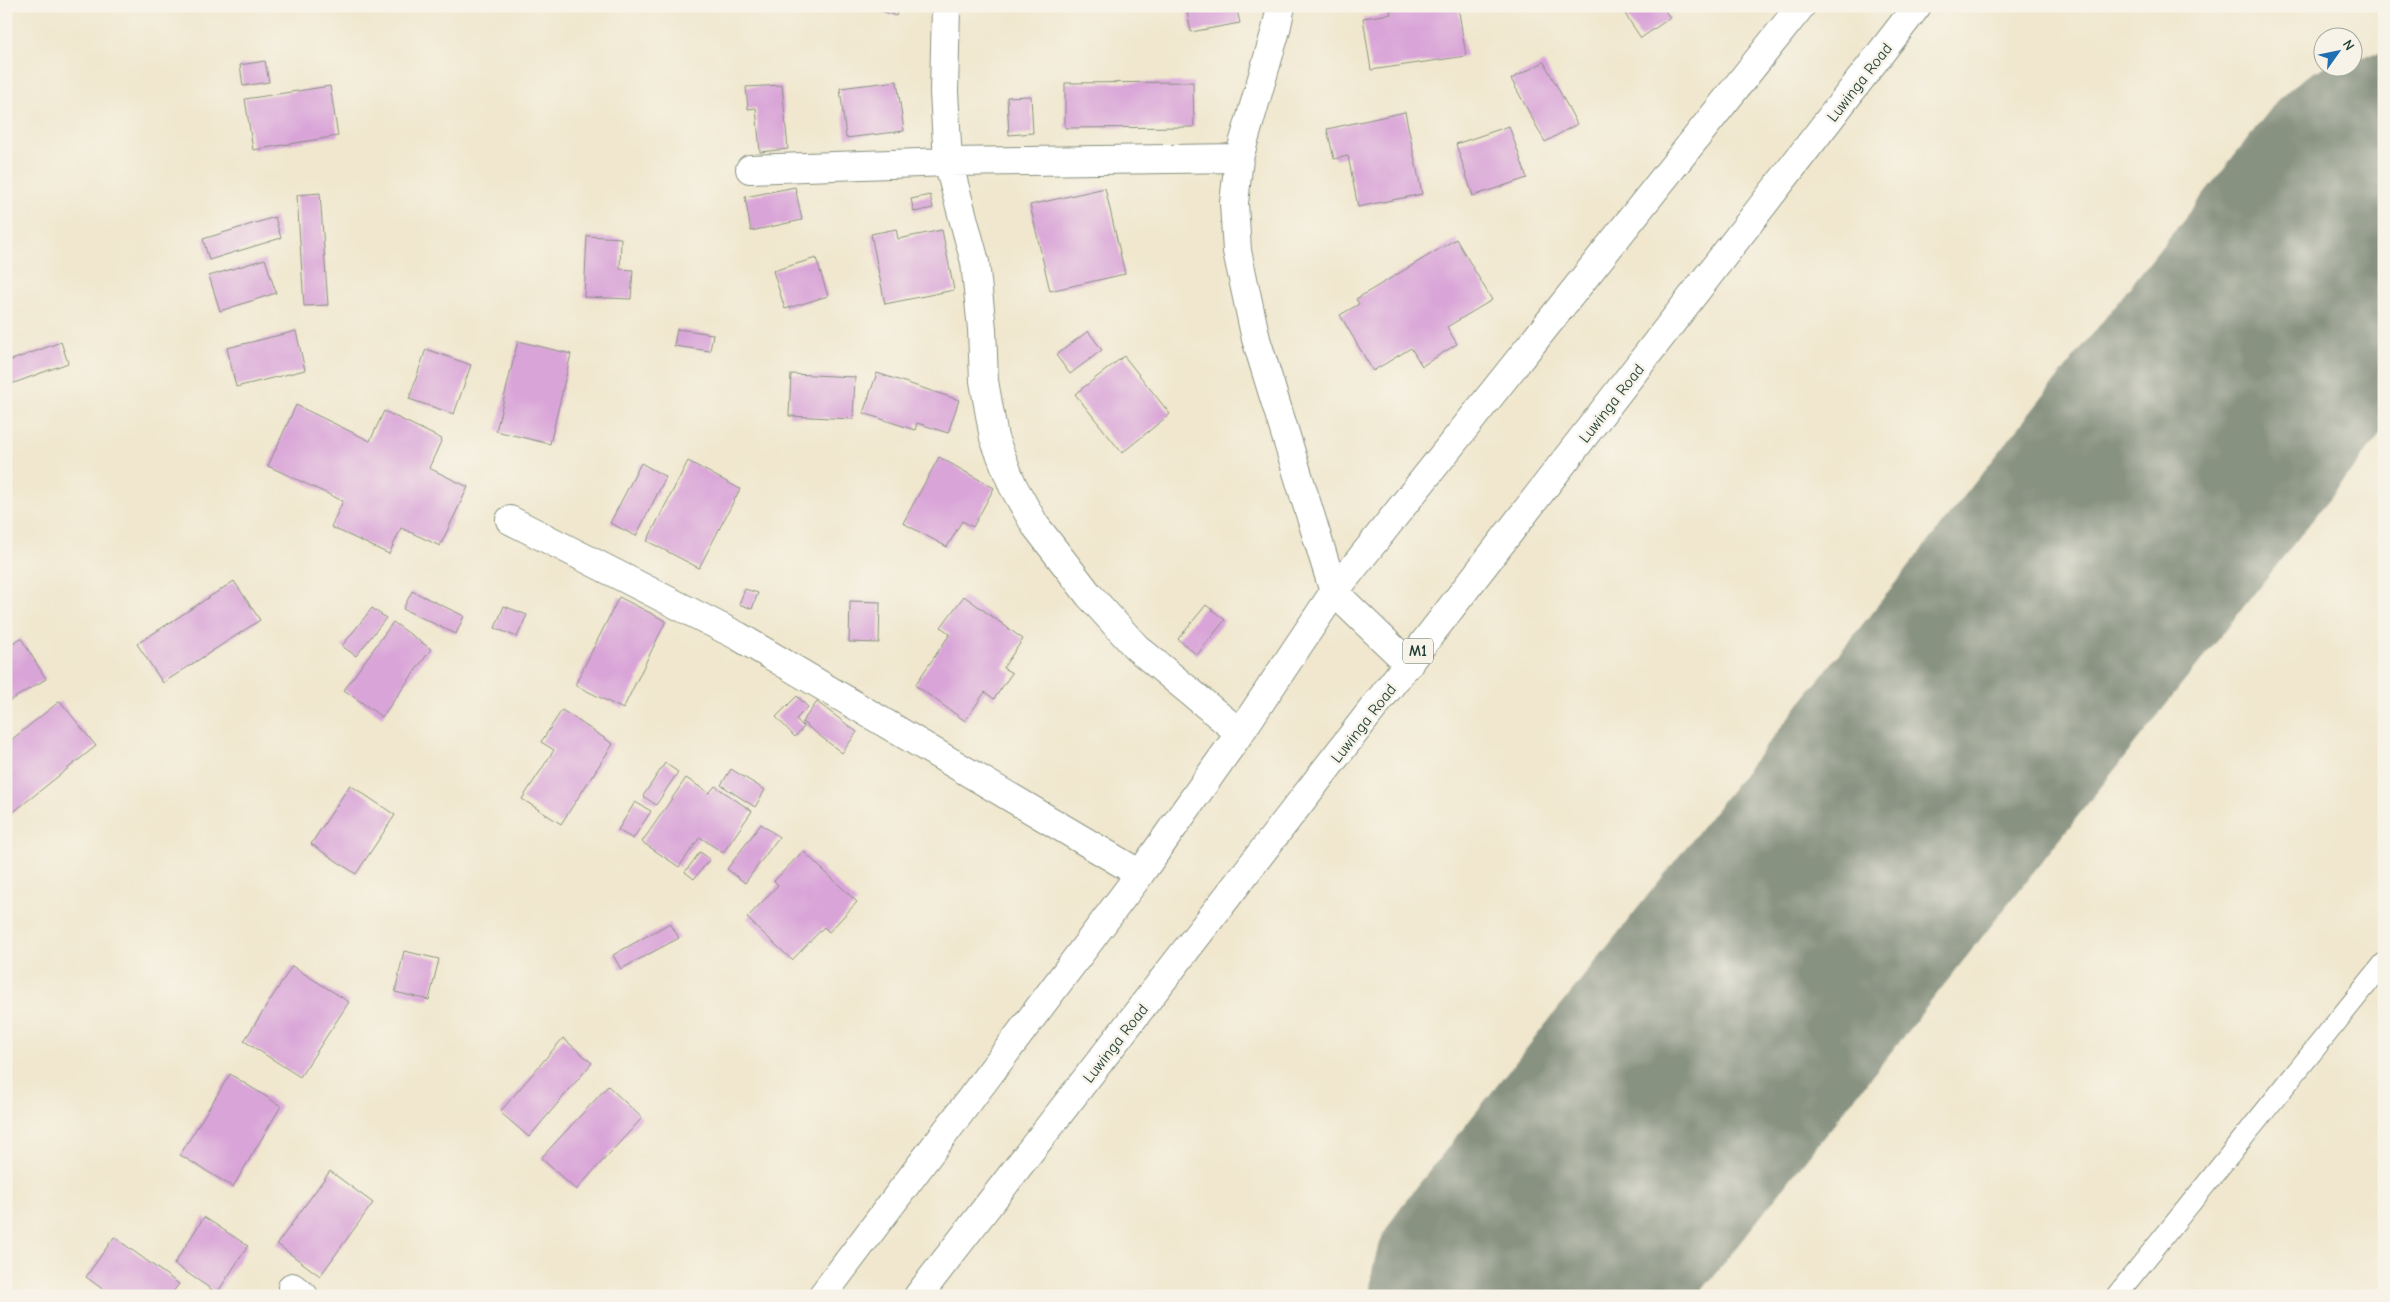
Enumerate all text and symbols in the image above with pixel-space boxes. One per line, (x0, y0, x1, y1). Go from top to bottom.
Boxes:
north arrow (2312, 28, 2362, 78)
text: N (2339, 37, 2358, 54)
street label: Luwinga Road (1824, 40, 1896, 125)
street label: Luwinga Road (1576, 361, 1648, 446)
road number: M1 (1403, 638, 1433, 664)
street label: Luwinga Road (1328, 681, 1400, 766)
street label: Luwinga Road (1080, 1001, 1152, 1086)

